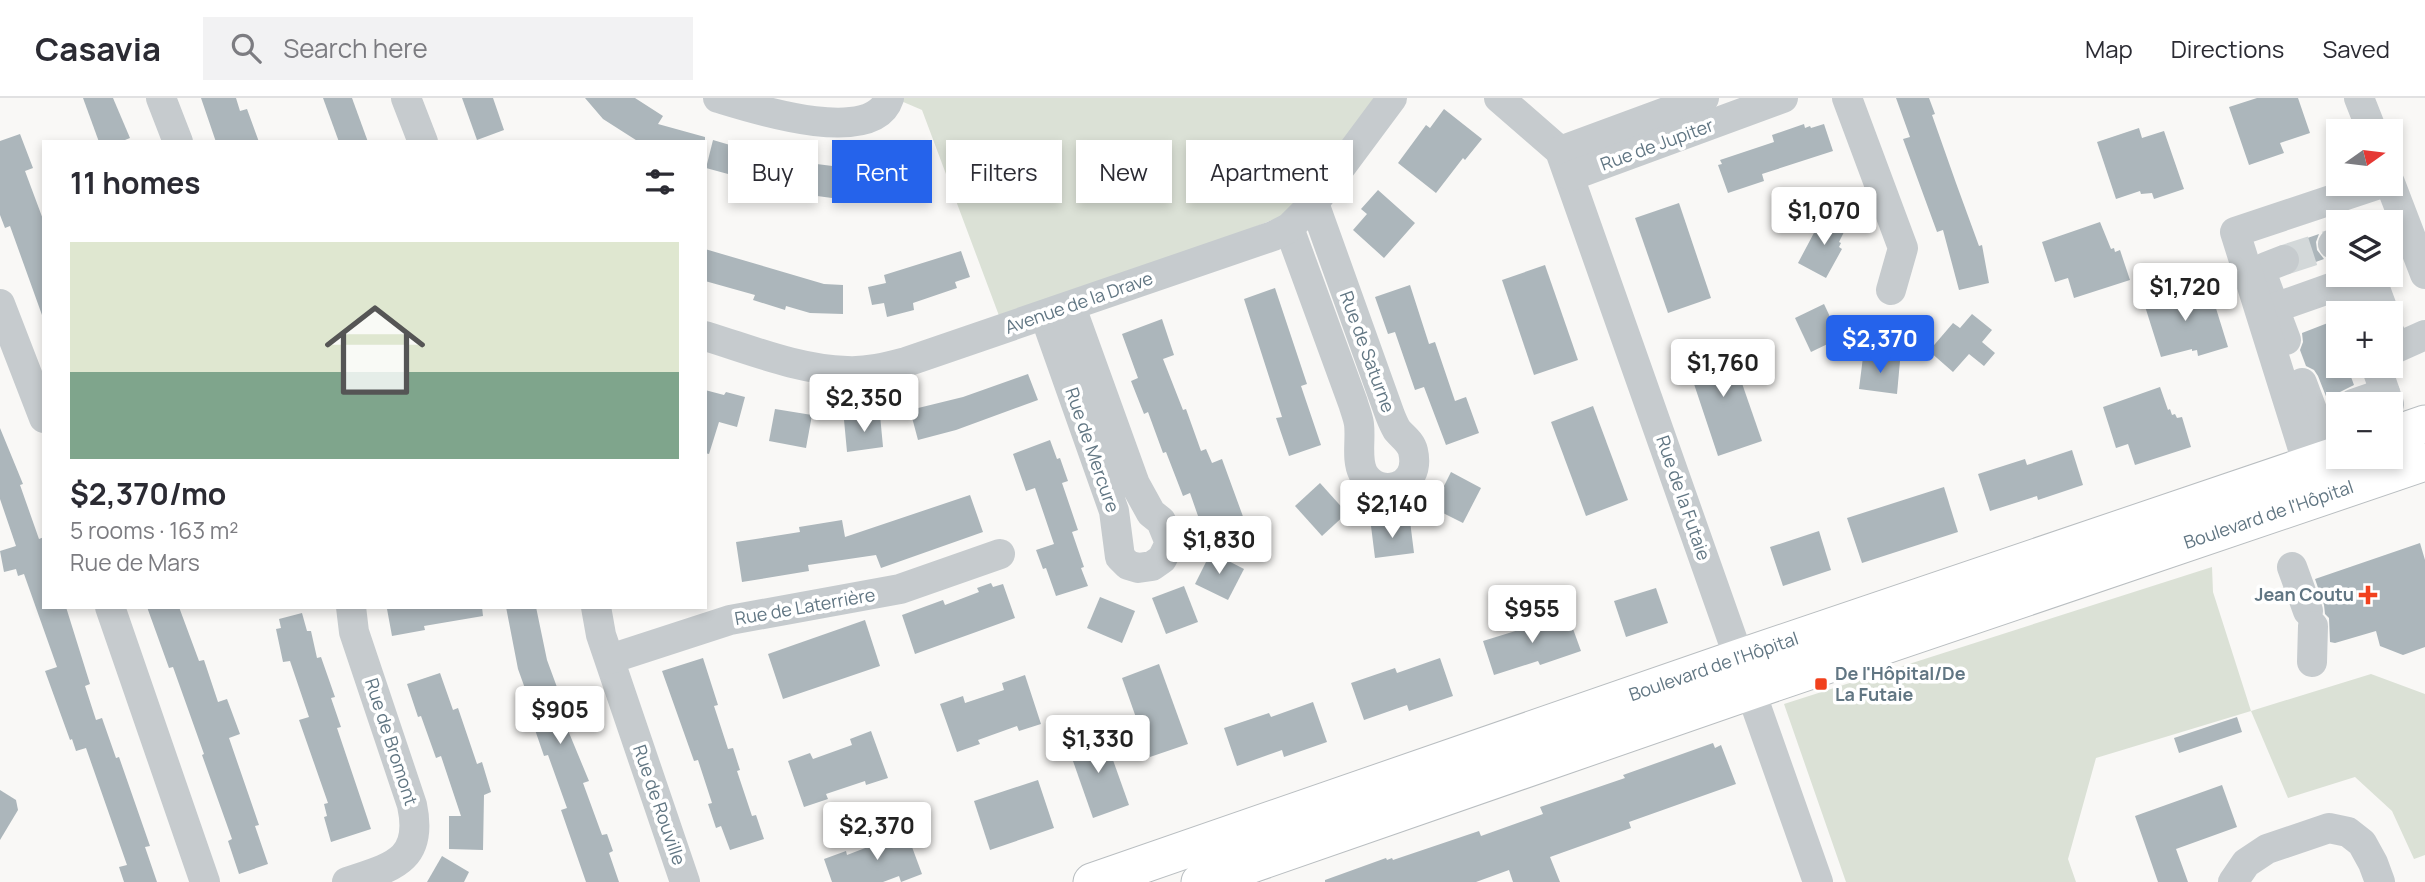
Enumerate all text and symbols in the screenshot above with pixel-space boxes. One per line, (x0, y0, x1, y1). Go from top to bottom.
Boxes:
search box (203, 17, 693, 80)
text: Casavia (35, 26, 161, 71)
icon: search (227, 29, 265, 67)
text: Search here (283, 30, 428, 66)
text: Map (2085, 32, 2133, 65)
text: Directions (2171, 32, 2284, 65)
text: Saved (2322, 32, 2390, 65)
street label: Rue de Jupiter (1597, 112, 1717, 176)
north arrow (2326, 119, 2403, 196)
map controls (2326, 119, 2403, 469)
chip: Buy (728, 140, 818, 203)
chip: Rent (832, 140, 932, 203)
chip: Filters (946, 140, 1062, 203)
chip: New (1076, 140, 1172, 203)
chip: Apartment (1186, 140, 1353, 203)
text: 11 homes (70, 162, 201, 203)
icon: filters (641, 163, 679, 201)
pin: $1,070 (1767, 188, 1881, 247)
text: $1,070 (1787, 194, 1861, 226)
button: layers (2326, 210, 2403, 287)
pin: $1,720 (2128, 264, 2242, 323)
street label: Avenue de la Drave (1001, 265, 1156, 339)
text: $1,720 (2149, 270, 2221, 302)
icon: home (312, 287, 438, 413)
street label: Rue de Saturne (1335, 288, 1401, 416)
button: + (2326, 301, 2403, 378)
pin: $2,370 (1823, 316, 1937, 375)
text: $2,370 (1842, 322, 1918, 354)
pin: $1,760 (1666, 340, 1780, 399)
text: $1,760 (1687, 346, 1759, 378)
pin: $2,350 (807, 374, 921, 434)
text: $2,350 (825, 381, 903, 413)
street label: Rue de Mercure (1060, 384, 1126, 515)
button: − (2326, 392, 2403, 469)
street label: Rue de la Futaie (1651, 432, 1717, 563)
text: $2,370/mo (70, 473, 226, 514)
street label: Boulevard de l'Hôpital (2180, 474, 2356, 554)
pin: $2,140 (1335, 480, 1449, 540)
text: $2,140 (1356, 487, 1428, 519)
text: 5 rooms · 163 m² (70, 514, 238, 546)
pin: $1,830 (1162, 517, 1276, 576)
text: $1,830 (1182, 523, 1256, 555)
text: Rue de Mars (70, 546, 200, 578)
street label: Rue de Laterrière (733, 582, 877, 630)
place label: Jean Coutu (2254, 582, 2354, 606)
pin: $955 (1491, 586, 1573, 645)
marker: Jean Coutu (2360, 587, 2376, 603)
text: $955 (1504, 592, 1560, 624)
street label: Boulevard de l'Hôpital (1626, 626, 1801, 706)
place label: De l'Hôpital/De La Futaie (1835, 661, 1966, 706)
street label: Rue de Bromont (360, 675, 424, 809)
marker: De l'Hôpital/De La Futaie (1813, 676, 1829, 692)
pin: $905 (519, 686, 601, 746)
text: $905 (531, 693, 589, 725)
pin: $1,330 (1041, 716, 1155, 775)
text: $1,330 (1062, 722, 1134, 754)
street label: Rue de Rouville (628, 741, 692, 868)
pin: $2,370 (820, 802, 934, 862)
text: $2,370 (839, 809, 915, 841)

